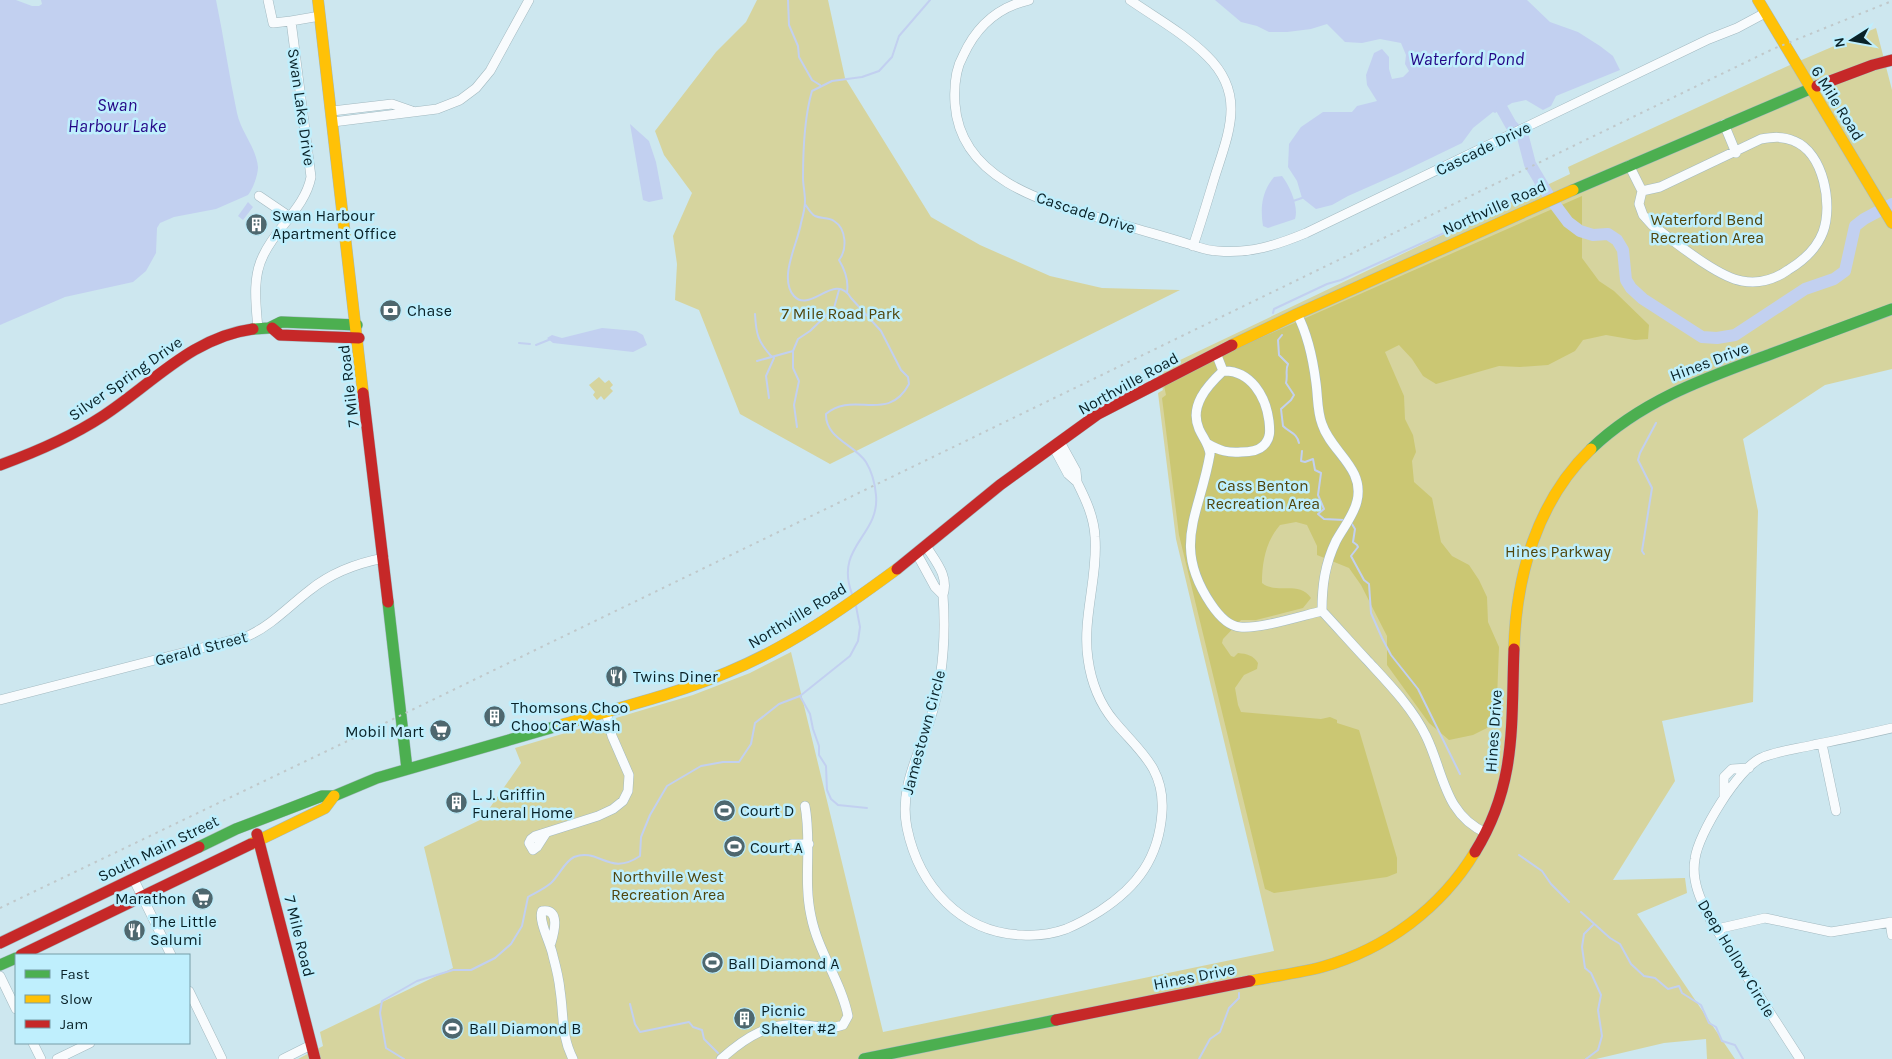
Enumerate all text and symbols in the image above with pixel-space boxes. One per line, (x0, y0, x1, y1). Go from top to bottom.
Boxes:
north arrow (1827, 15, 1877, 65)
text: N (1830, 36, 1849, 49)
street label: Swan Lake Drive (284, 47, 319, 167)
water label: Waterford Pond (1410, 48, 1525, 70)
street label: 6 Mile Road (1807, 62, 1868, 144)
water label: Swan Harbour Lake (68, 94, 166, 137)
street label: Cascade Drive (1433, 117, 1534, 180)
street label: Northville Road (1439, 176, 1549, 239)
street label: Cascade Drive (1034, 188, 1138, 237)
place label: Swan Harbour Apartment Office (272, 206, 396, 243)
park label: Waterford Bend Recreation Area (1650, 210, 1764, 247)
building icon: Swan Harbour Apartment Office (244, 212, 268, 236)
bank icon: Chase (379, 298, 403, 322)
place label: Chase (407, 301, 452, 320)
park label: 7 Mile Road Park (781, 304, 901, 323)
street label: Silver Spring Drive (65, 332, 186, 425)
street label: Hines Drive (1667, 338, 1751, 385)
street label: 7 Mile Road (334, 344, 363, 428)
street label: Northville Road (1075, 348, 1182, 419)
park label: Cass Benton Recreation Area (1206, 476, 1320, 513)
park label: Hines Parkway (1505, 542, 1611, 561)
street label: Northville Road (744, 579, 850, 652)
street label: Gerald Street (153, 627, 249, 670)
restaurant icon: Twins Diner (605, 664, 629, 688)
place label: Twins Diner (633, 667, 718, 686)
street label: Jamestown Circle (898, 668, 949, 796)
street label: Hines Drive (1481, 689, 1506, 773)
place label: Thomsons Choo Choo Car Wash (511, 698, 628, 735)
building icon: Thomsons Choo Choo Car Wash (483, 704, 507, 728)
supermarket icon: Mobil Mart (428, 719, 452, 743)
place label: Mobil Mart (345, 722, 424, 741)
place label: L. J. Griffin Funeral Home (472, 785, 573, 822)
building icon: L. J. Griffin Funeral Home (444, 791, 468, 815)
sports icon: Court D (712, 798, 736, 822)
place label: Court D (740, 801, 794, 820)
street label: South Main Street (95, 811, 222, 886)
sports icon: Court A (722, 835, 746, 859)
place label: Court A (750, 838, 803, 857)
park label: Northville West Recreation Area (611, 867, 725, 904)
supermarket icon: Marathon (190, 886, 214, 910)
place label: Marathon (115, 889, 186, 908)
street label: 7 Mile Road (280, 894, 319, 979)
street label: Deep Hollow Circle (1694, 896, 1779, 1021)
place label: The Little Salumi (150, 912, 217, 949)
restaurant icon: The Little Salumi (122, 918, 146, 942)
sports icon: Ball Diamond A (700, 951, 724, 975)
legend (15, 954, 190, 1044)
place label: Ball Diamond A (728, 954, 840, 973)
street label: Hines Drive (1152, 959, 1237, 994)
text: Fast (60, 965, 90, 983)
text: Slow (60, 990, 92, 1008)
place label: Picnic Shelter #2 (761, 1001, 836, 1038)
building icon: Picnic Shelter #2 (733, 1007, 757, 1031)
text: Jam (60, 1015, 88, 1033)
sports icon: Ball Diamond B (441, 1016, 465, 1040)
place label: Ball Diamond B (469, 1019, 581, 1038)

